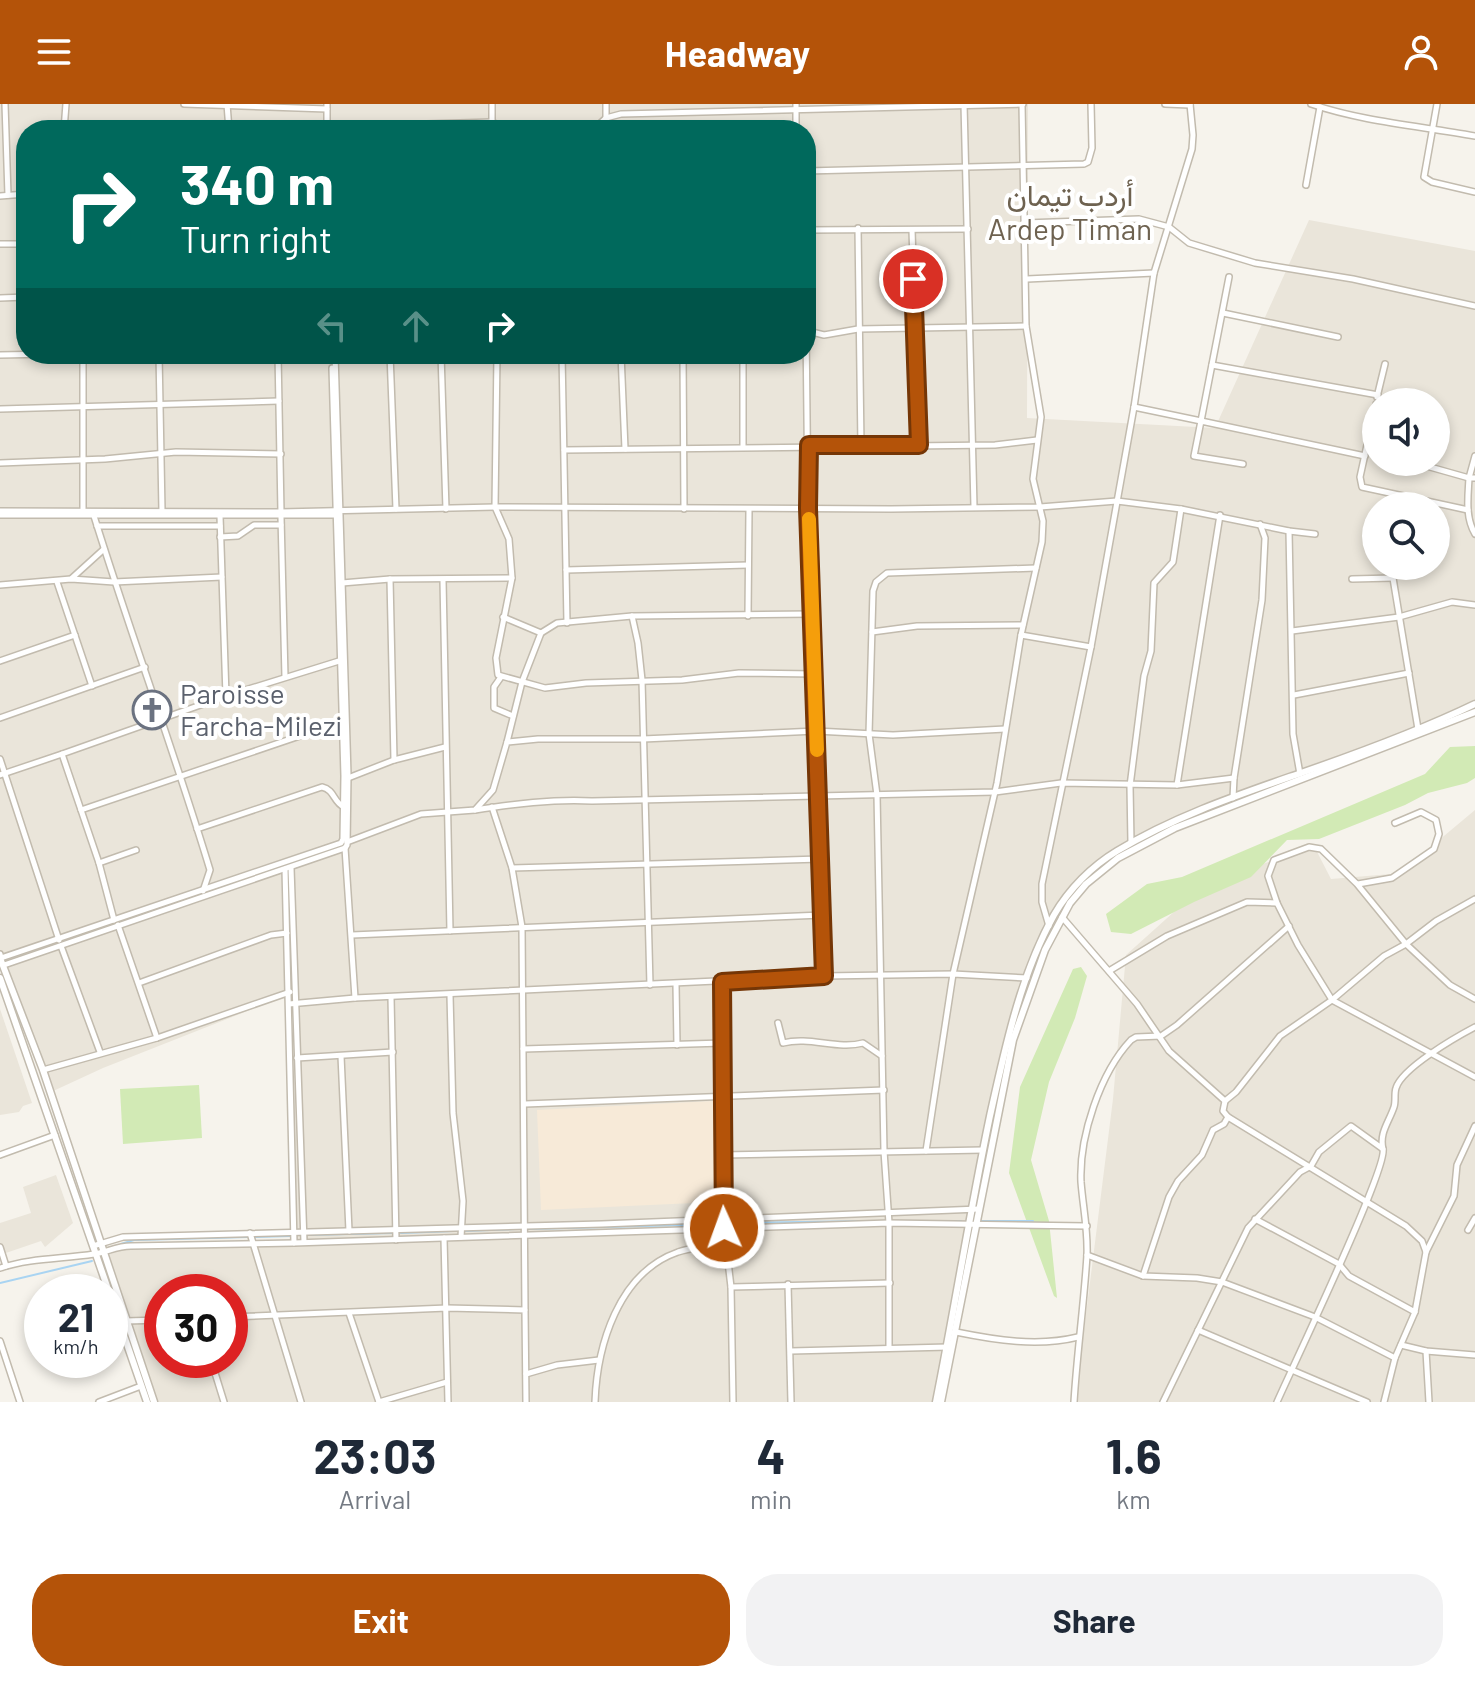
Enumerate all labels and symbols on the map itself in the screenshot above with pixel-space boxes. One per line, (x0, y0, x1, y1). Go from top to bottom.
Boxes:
district label: أردب تيمان Ardep Timan (988, 176, 1152, 246)
pin (879, 245, 947, 313)
place label: Paroisse Farcha-Milezi (180, 676, 343, 742)
church icon: Paroisse Farcha-Milezi (131, 689, 173, 731)
position arrow (682, 1186, 766, 1270)
speed limit sign: 30 (144, 1274, 248, 1378)

